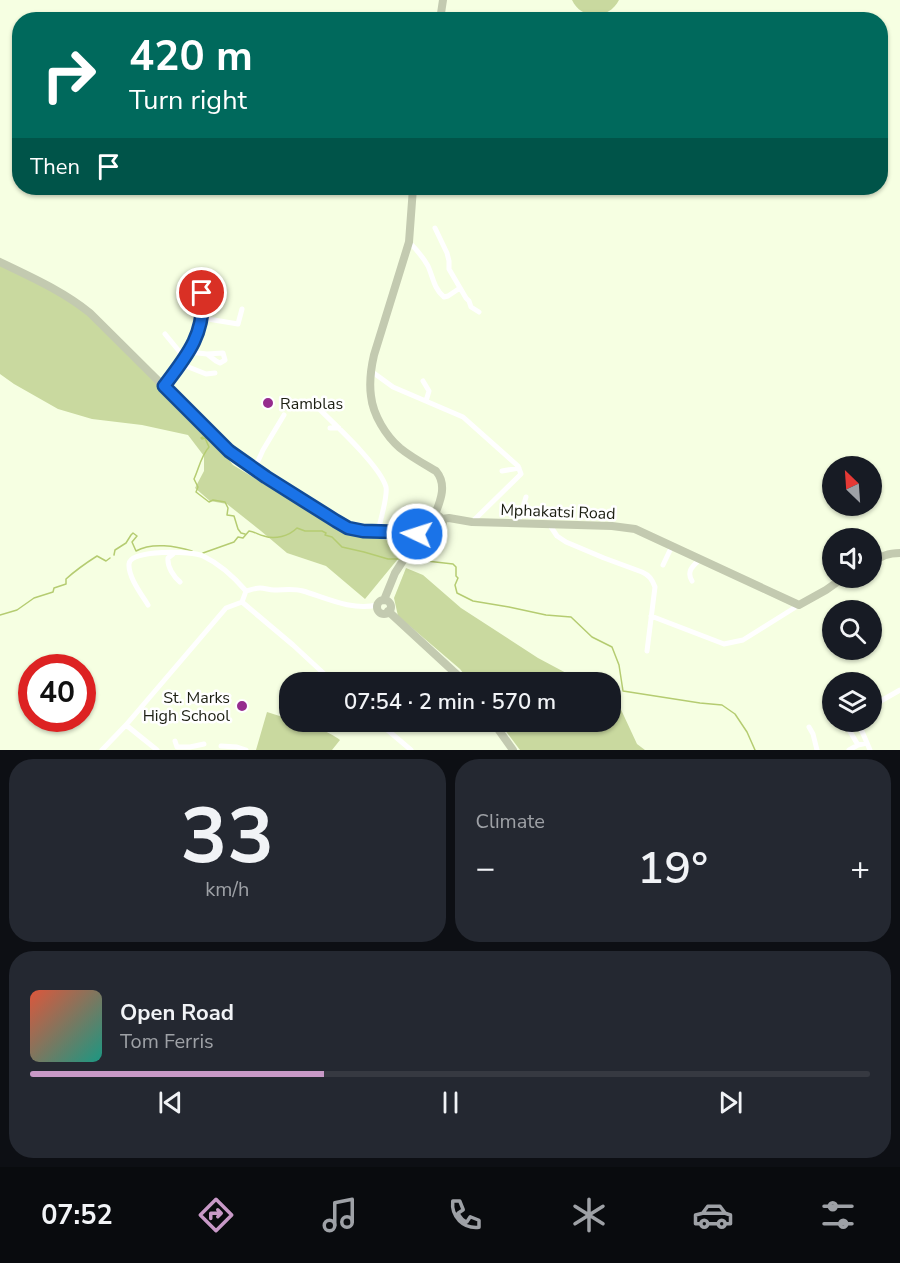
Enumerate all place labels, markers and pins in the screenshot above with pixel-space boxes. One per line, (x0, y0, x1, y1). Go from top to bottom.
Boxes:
pin (176, 267, 227, 318)
place label: Ramblas (280, 393, 343, 415)
marker: Ramblas (261, 396, 275, 410)
place label: St. Marks High School (143, 687, 230, 727)
marker: St. Marks High School (235, 699, 249, 713)

